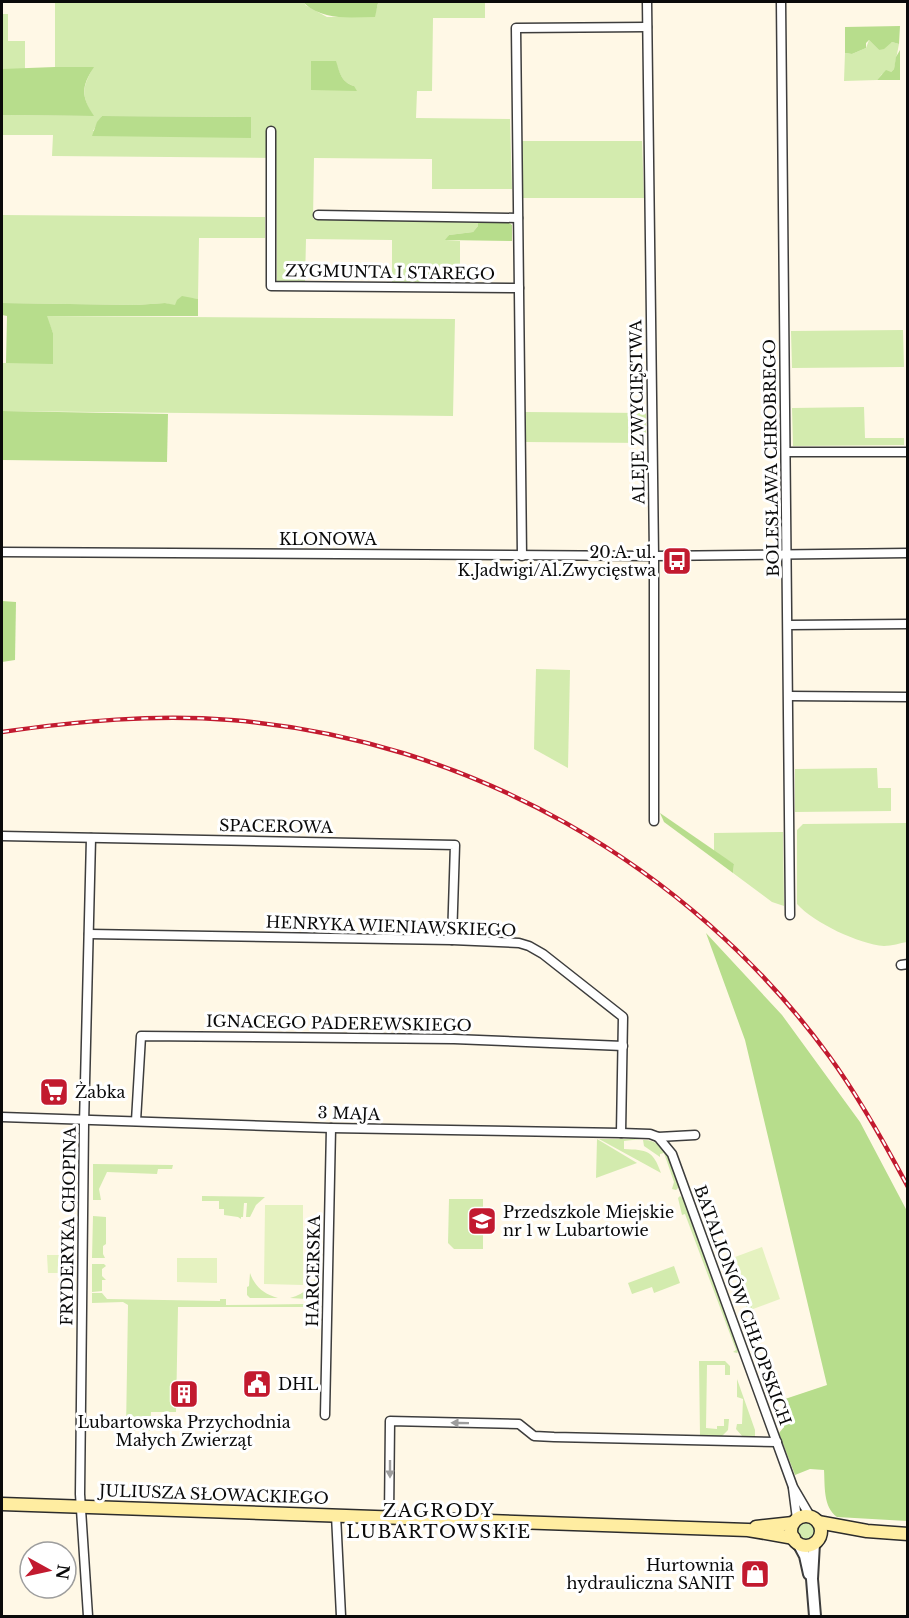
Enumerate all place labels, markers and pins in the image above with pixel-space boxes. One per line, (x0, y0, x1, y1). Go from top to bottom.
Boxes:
place label: 20.A. ul. K.Jadwigi/Al.Zwycięstwa (458, 542, 656, 580)
bus stop icon: 20.A. ul. K.Jadwigi/Al.Zwycięstwa (661, 545, 693, 577)
supermarket icon: Żabka (38, 1076, 70, 1108)
place label: Żabka (75, 1082, 126, 1102)
place label: Przedszkole Miejskie nr 1 w Lubartowie (503, 1202, 674, 1240)
school or university icon: Przedszkole Miejskie nr 1 w Lubartowie (466, 1205, 498, 1237)
public building icon: DHL (241, 1368, 273, 1400)
place label: DHL (278, 1374, 319, 1394)
building icon: Lubartowska Przychodnia Małych Zwierząt (168, 1378, 200, 1410)
place label: Lubartowska Przychodnia Małych Zwierząt (77, 1412, 291, 1450)
place label: Hurtownia hydrauliczna SANIT (567, 1555, 734, 1593)
shop icon: Hurtownia hydrauliczna SANIT (739, 1558, 771, 1590)

